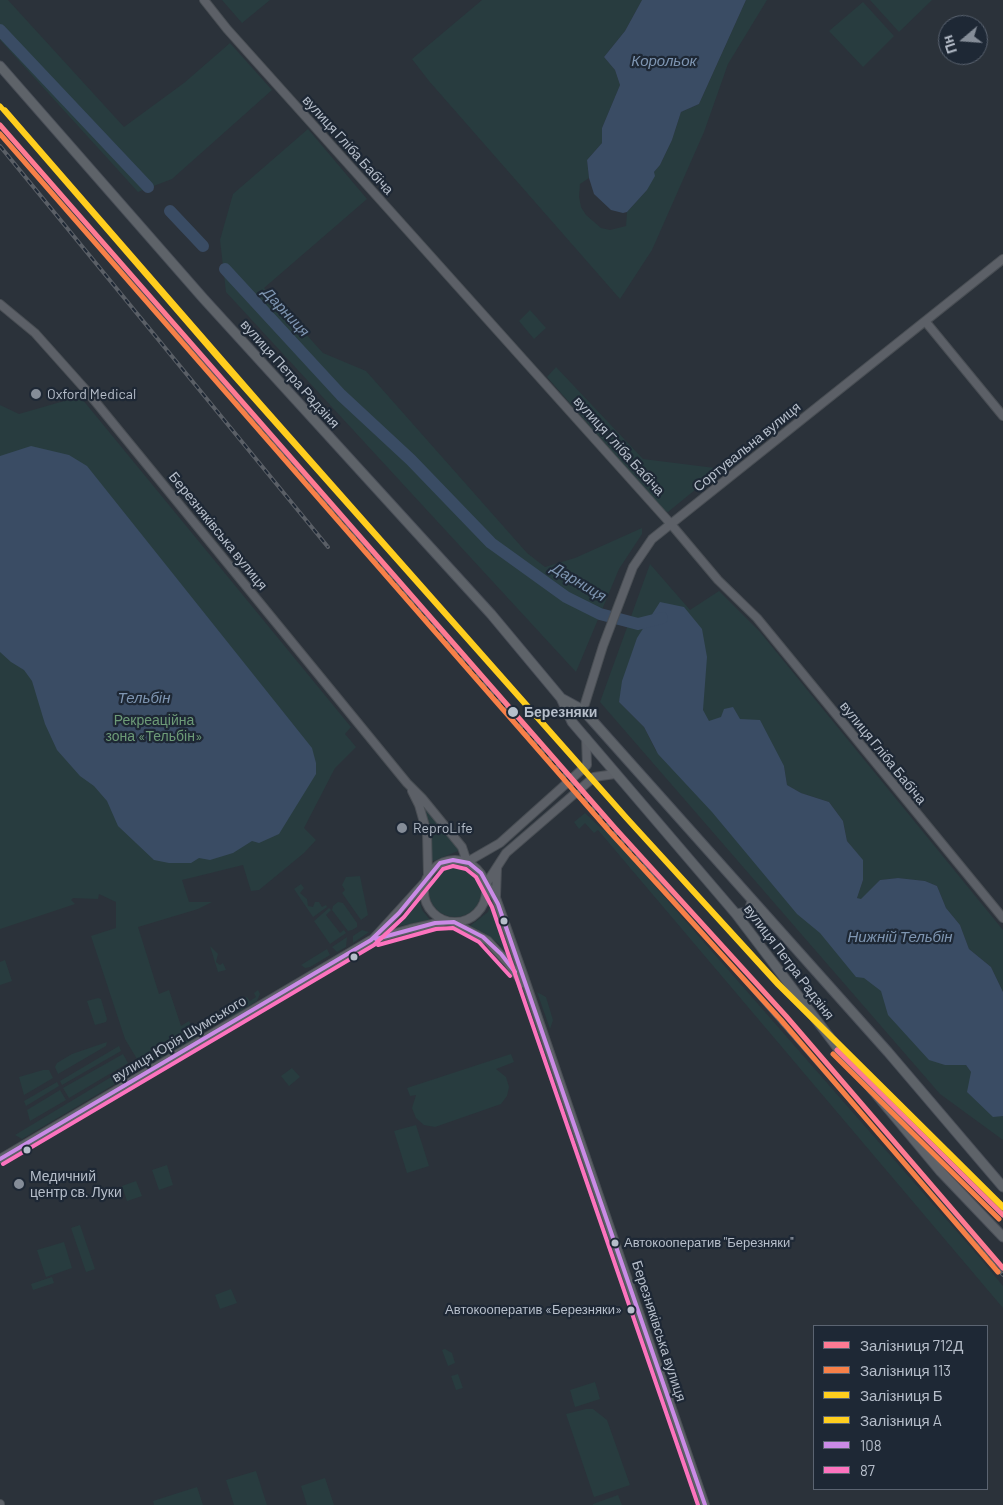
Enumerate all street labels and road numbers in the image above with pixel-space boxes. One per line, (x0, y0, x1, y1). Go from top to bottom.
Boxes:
street label: вулиця Гліба Бабіча (299, 92, 397, 198)
street label: вулиця Петра Радзіня (237, 316, 343, 432)
street label: вулиця Гліба Бабіча (570, 393, 668, 499)
street label: Сортувальна вулиця (690, 399, 804, 495)
street label: Березняківська вулиця (165, 469, 271, 593)
street label: вулиця Гліба Бабіча (836, 698, 930, 808)
street label: вулиця Петра Радзіня (740, 901, 838, 1023)
street label: вулиця Юрія Шумського (109, 992, 249, 1086)
street label: Березняківська вулиця (628, 1258, 690, 1404)

